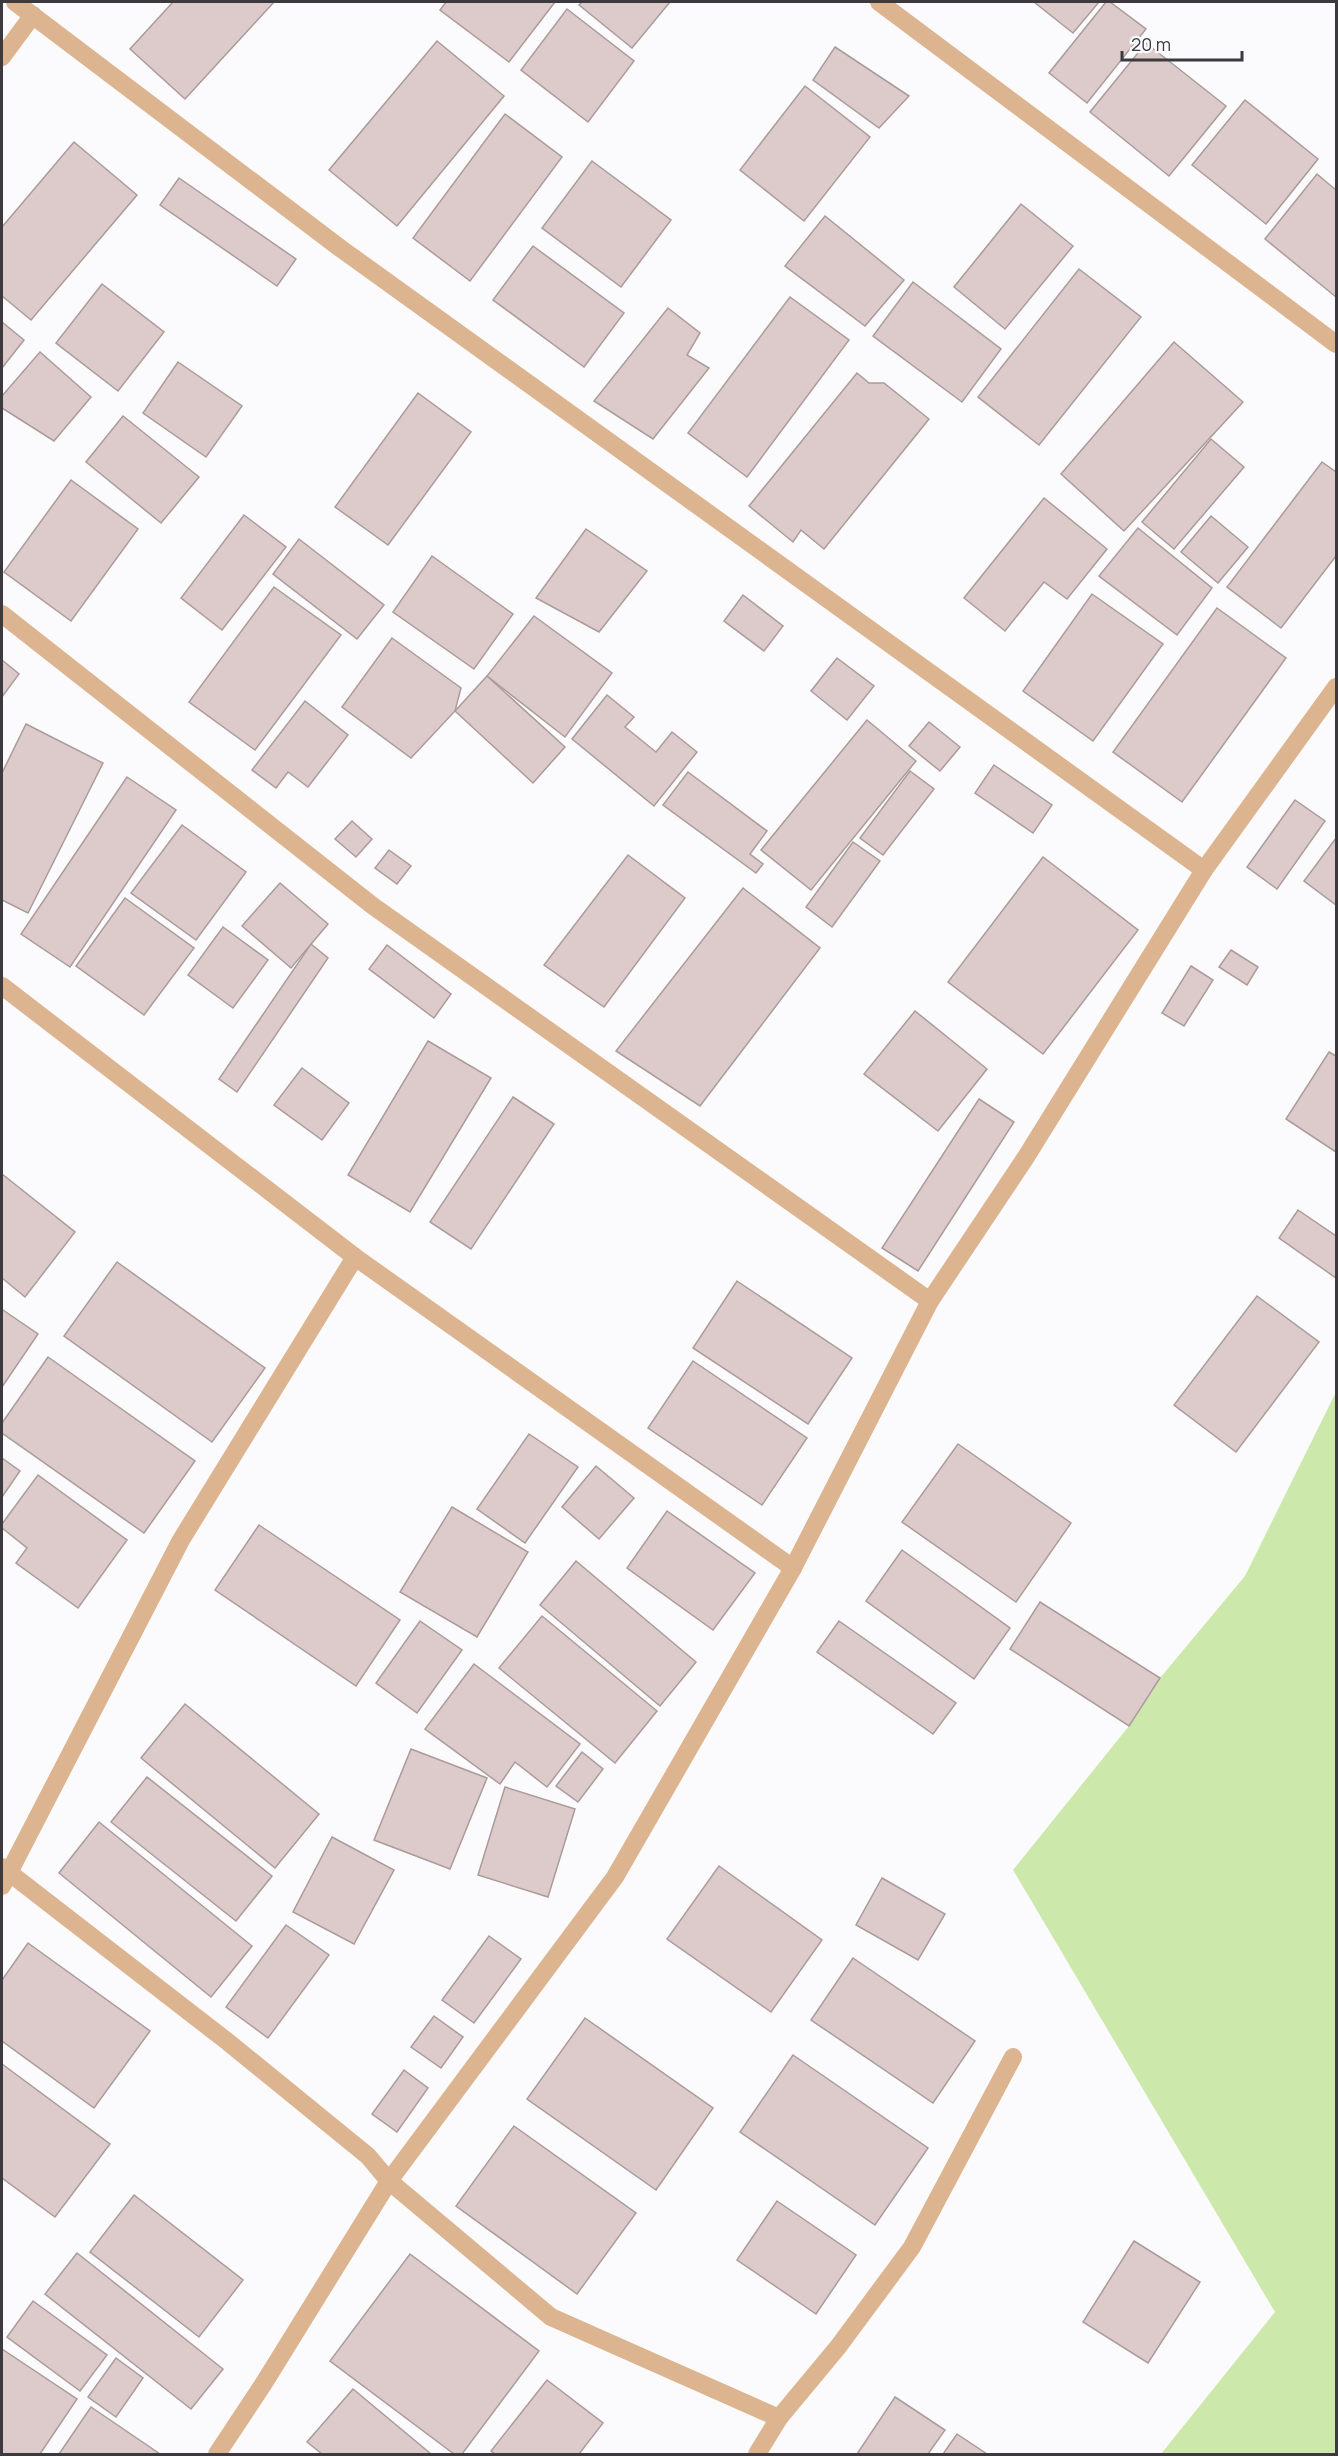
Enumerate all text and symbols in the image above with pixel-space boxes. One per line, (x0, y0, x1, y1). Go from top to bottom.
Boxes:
scale bar (1122, 24, 1242, 62)
text: 20 m (1131, 32, 1171, 56)

